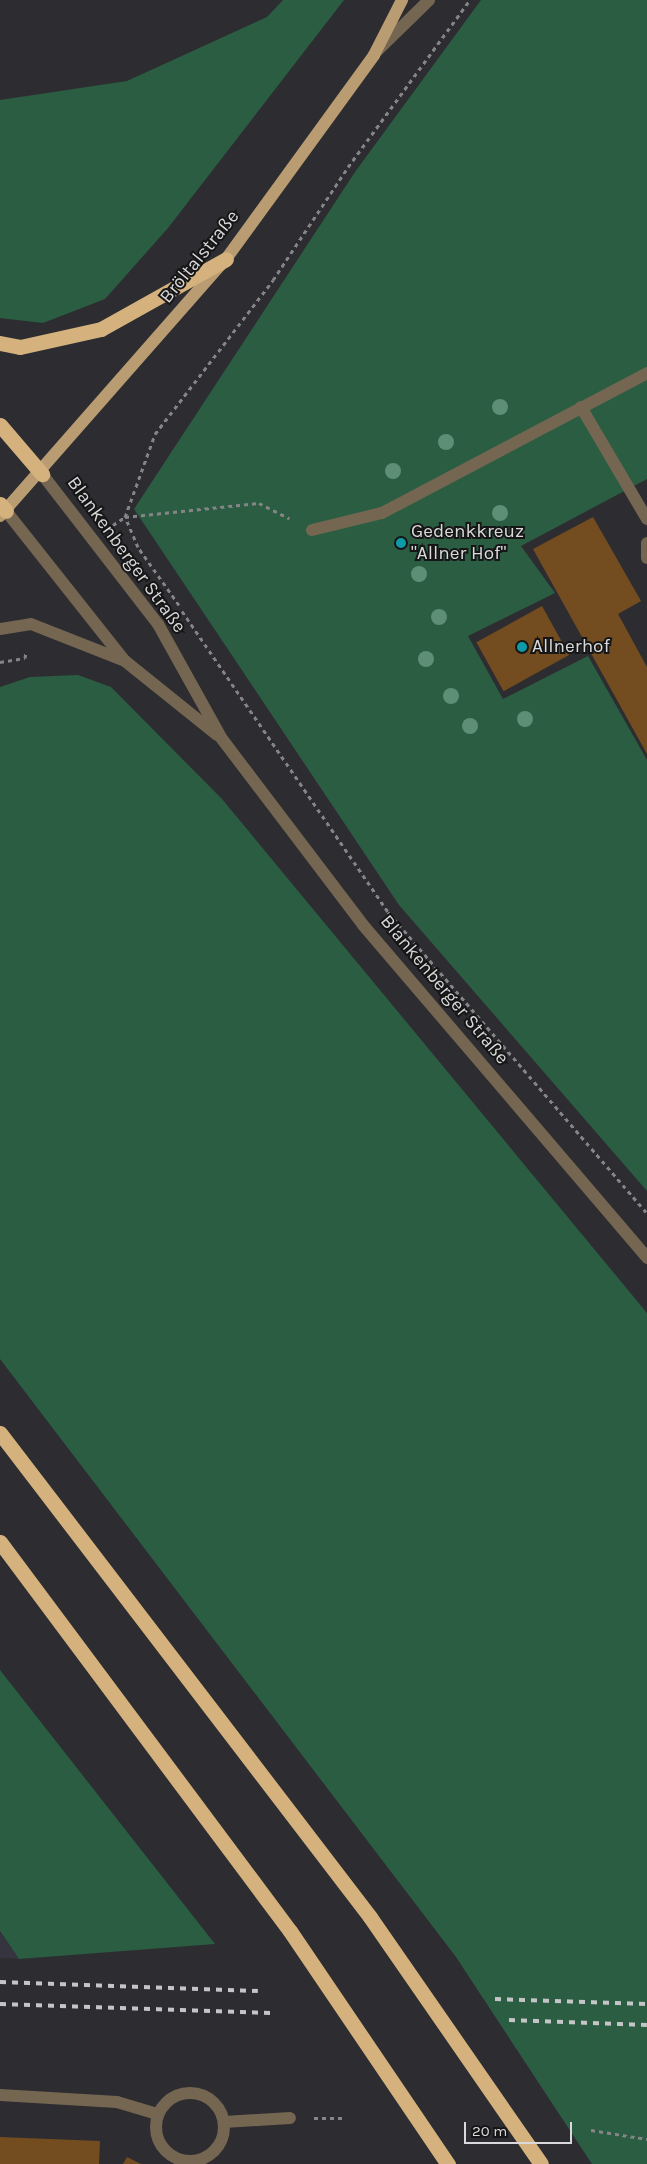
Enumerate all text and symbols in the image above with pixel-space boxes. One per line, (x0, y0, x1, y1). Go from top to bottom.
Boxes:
street label: Bröltalstraße (156, 206, 244, 308)
street label: Blankenberger Straße (62, 472, 190, 638)
place label: Gedenkkreuz "Allner Hof" (411, 521, 524, 565)
marker: Gedenkkreuz "Allner Hof" (395, 537, 407, 549)
place label: Allnerhof (532, 636, 610, 658)
marker: Allnerhof (516, 641, 528, 653)
street label: Blankenberger Straße (375, 911, 513, 1069)
scale bar (467, 2112, 574, 2144)
text: 20 m (472, 2122, 507, 2140)

